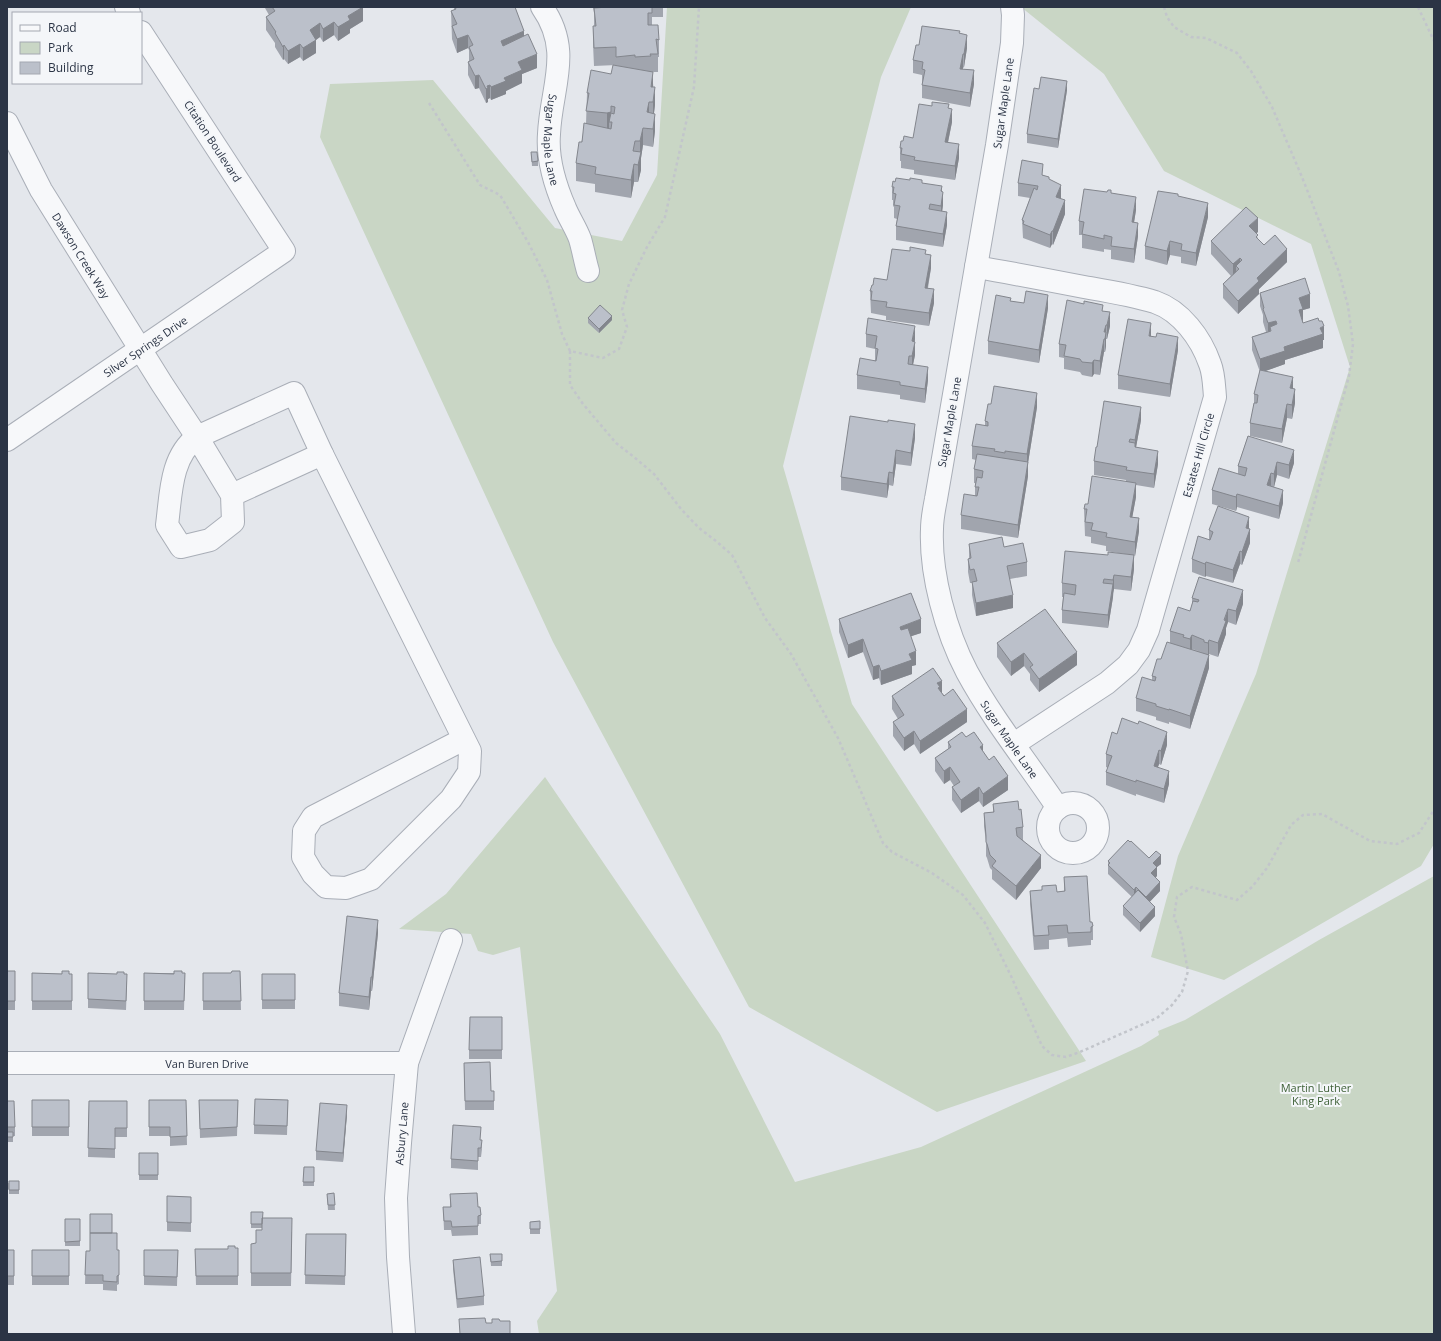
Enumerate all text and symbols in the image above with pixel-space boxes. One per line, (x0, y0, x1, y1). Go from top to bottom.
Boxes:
legend (12, 12, 142, 84)
text: Road (48, 19, 77, 36)
text: Park (48, 39, 74, 56)
street label: Sugar Maple Lane (989, 57, 1017, 149)
text: Building (48, 59, 94, 76)
street label: Sugar Maple Lane (541, 93, 563, 187)
street label: Citation Boulevard (181, 97, 245, 185)
street label: Dawson Creek Way (49, 210, 114, 301)
street label: Silver Springs Drive (100, 312, 190, 380)
street label: Sugar Maple Lane (934, 376, 964, 468)
street label: Estates Hill Circle (1179, 411, 1217, 499)
street label: Sugar Maple Lane (978, 697, 1042, 781)
street label: Van Buren Drive (165, 1056, 249, 1071)
park label: Martin Luther King Park (1281, 1080, 1352, 1108)
street label: Asbury Lane (391, 1101, 411, 1166)

